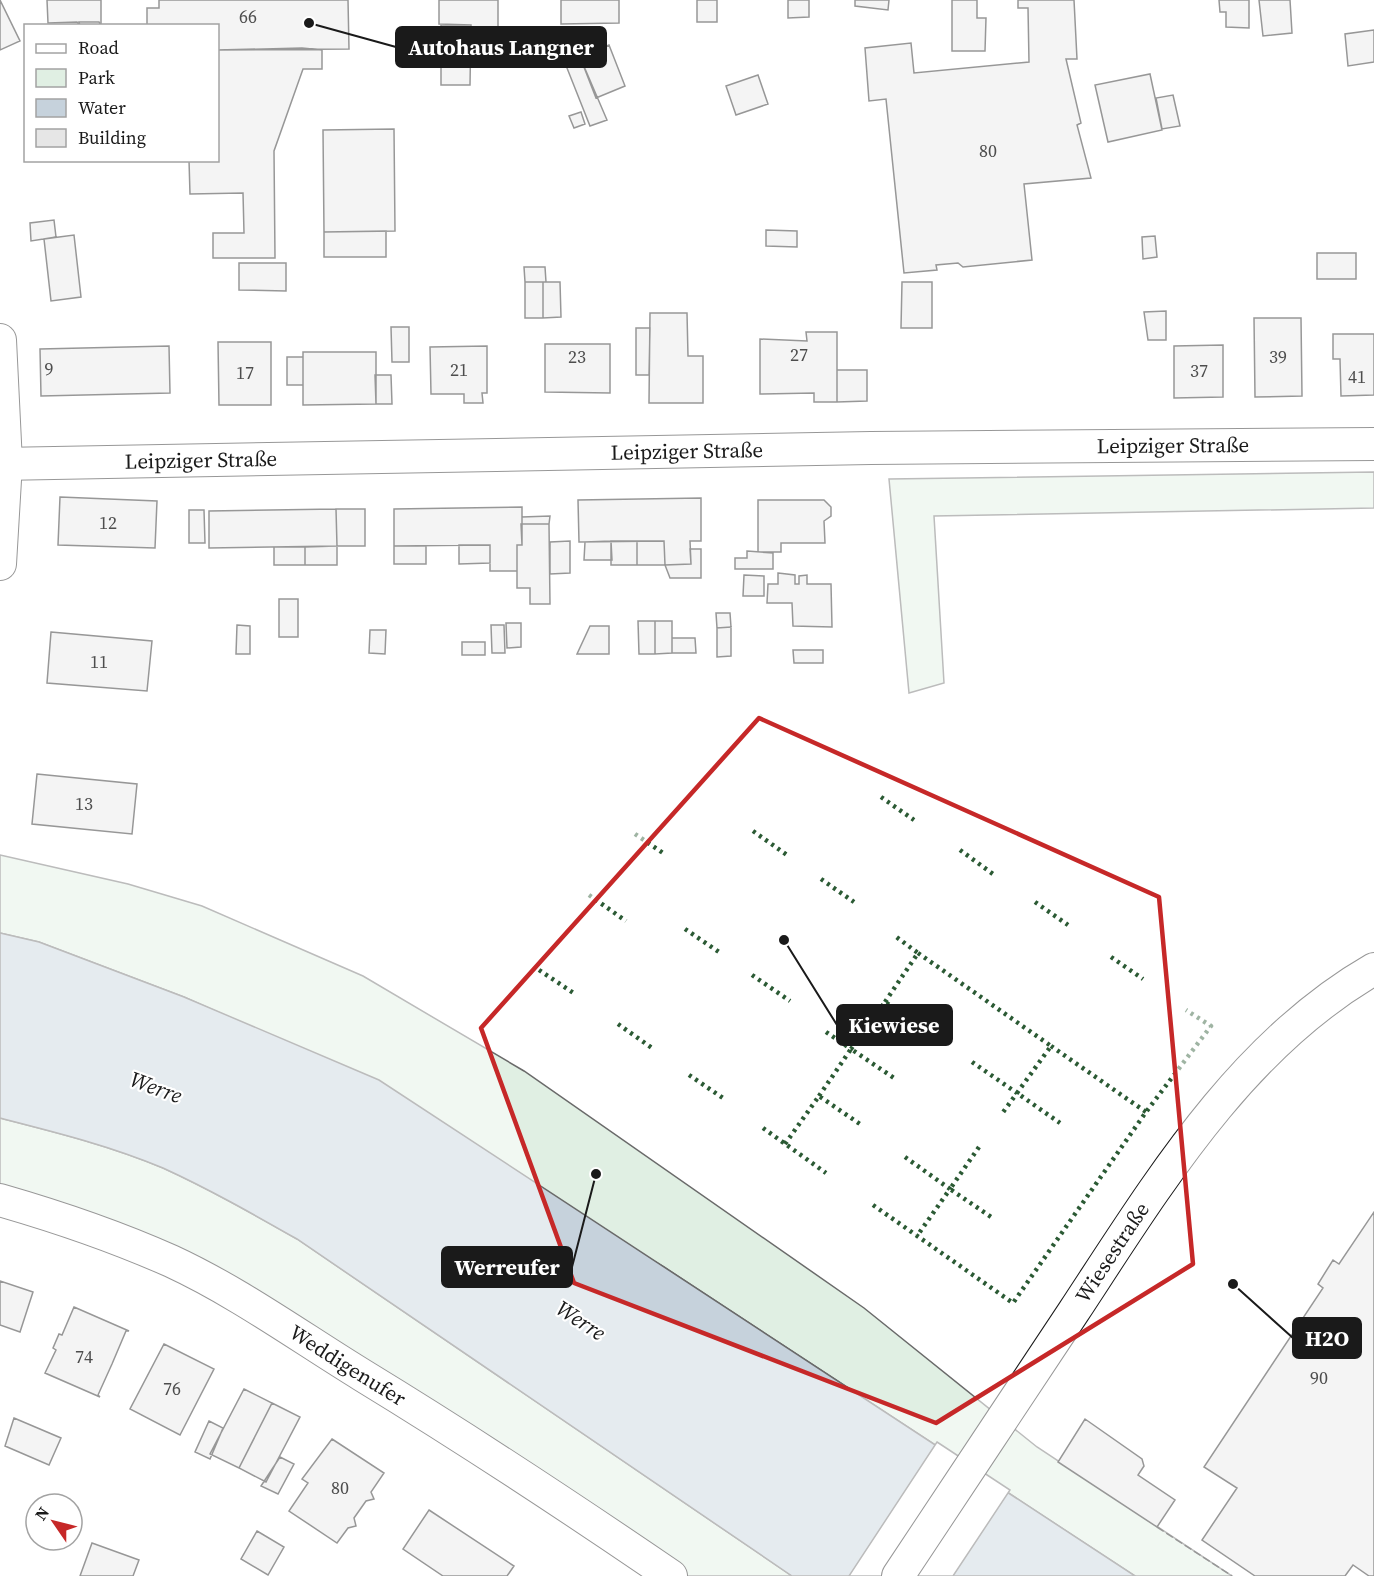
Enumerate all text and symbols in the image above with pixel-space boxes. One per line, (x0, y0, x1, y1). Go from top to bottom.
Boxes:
house number: 66 (239, 4, 257, 29)
legend (24, 24, 219, 162)
callout: Autohaus Langner (396, 27, 606, 67)
text: Autohaus Langner (408, 32, 595, 62)
text: Road (78, 35, 119, 60)
text: Park (78, 65, 115, 90)
text: Water (78, 95, 126, 120)
text: Building (78, 125, 146, 150)
house number: 80 (979, 138, 997, 163)
house number: 27 (790, 342, 808, 367)
house number: 23 (568, 344, 586, 369)
house number: 39 (1269, 344, 1287, 369)
house number: 9 (45, 356, 54, 381)
house number: 21 (450, 357, 468, 382)
house number: 37 (1190, 358, 1208, 383)
house number: 17 (236, 360, 254, 385)
house number: 41 (1348, 364, 1366, 389)
street label: Leipziger Straße (1096, 430, 1249, 460)
street label: Leipziger Straße (610, 435, 763, 467)
street label: Leipziger Straße (124, 444, 277, 476)
house number: 12 (99, 510, 117, 535)
house number: 11 (90, 649, 108, 674)
house number: 13 (75, 791, 93, 816)
callout: Kiewiese (837, 1005, 952, 1045)
text: Kiewiese (849, 1010, 939, 1040)
water label: Werre (126, 1064, 186, 1110)
street label: Wiesestraße (1068, 1196, 1156, 1308)
callout: Werreufer (442, 1247, 572, 1287)
text: Werreufer (454, 1252, 561, 1282)
water label: Werre (550, 1293, 612, 1347)
street label: Weddigenufer (284, 1318, 412, 1413)
callout: H2O (1293, 1318, 1361, 1358)
text: H2O (1305, 1323, 1349, 1353)
house number: 74 (75, 1344, 93, 1369)
house number: 90 (1310, 1365, 1328, 1390)
house number: 76 (163, 1376, 181, 1401)
house number: 80 (331, 1475, 349, 1500)
north arrow (24, 1492, 84, 1552)
text: N (29, 1502, 54, 1524)

